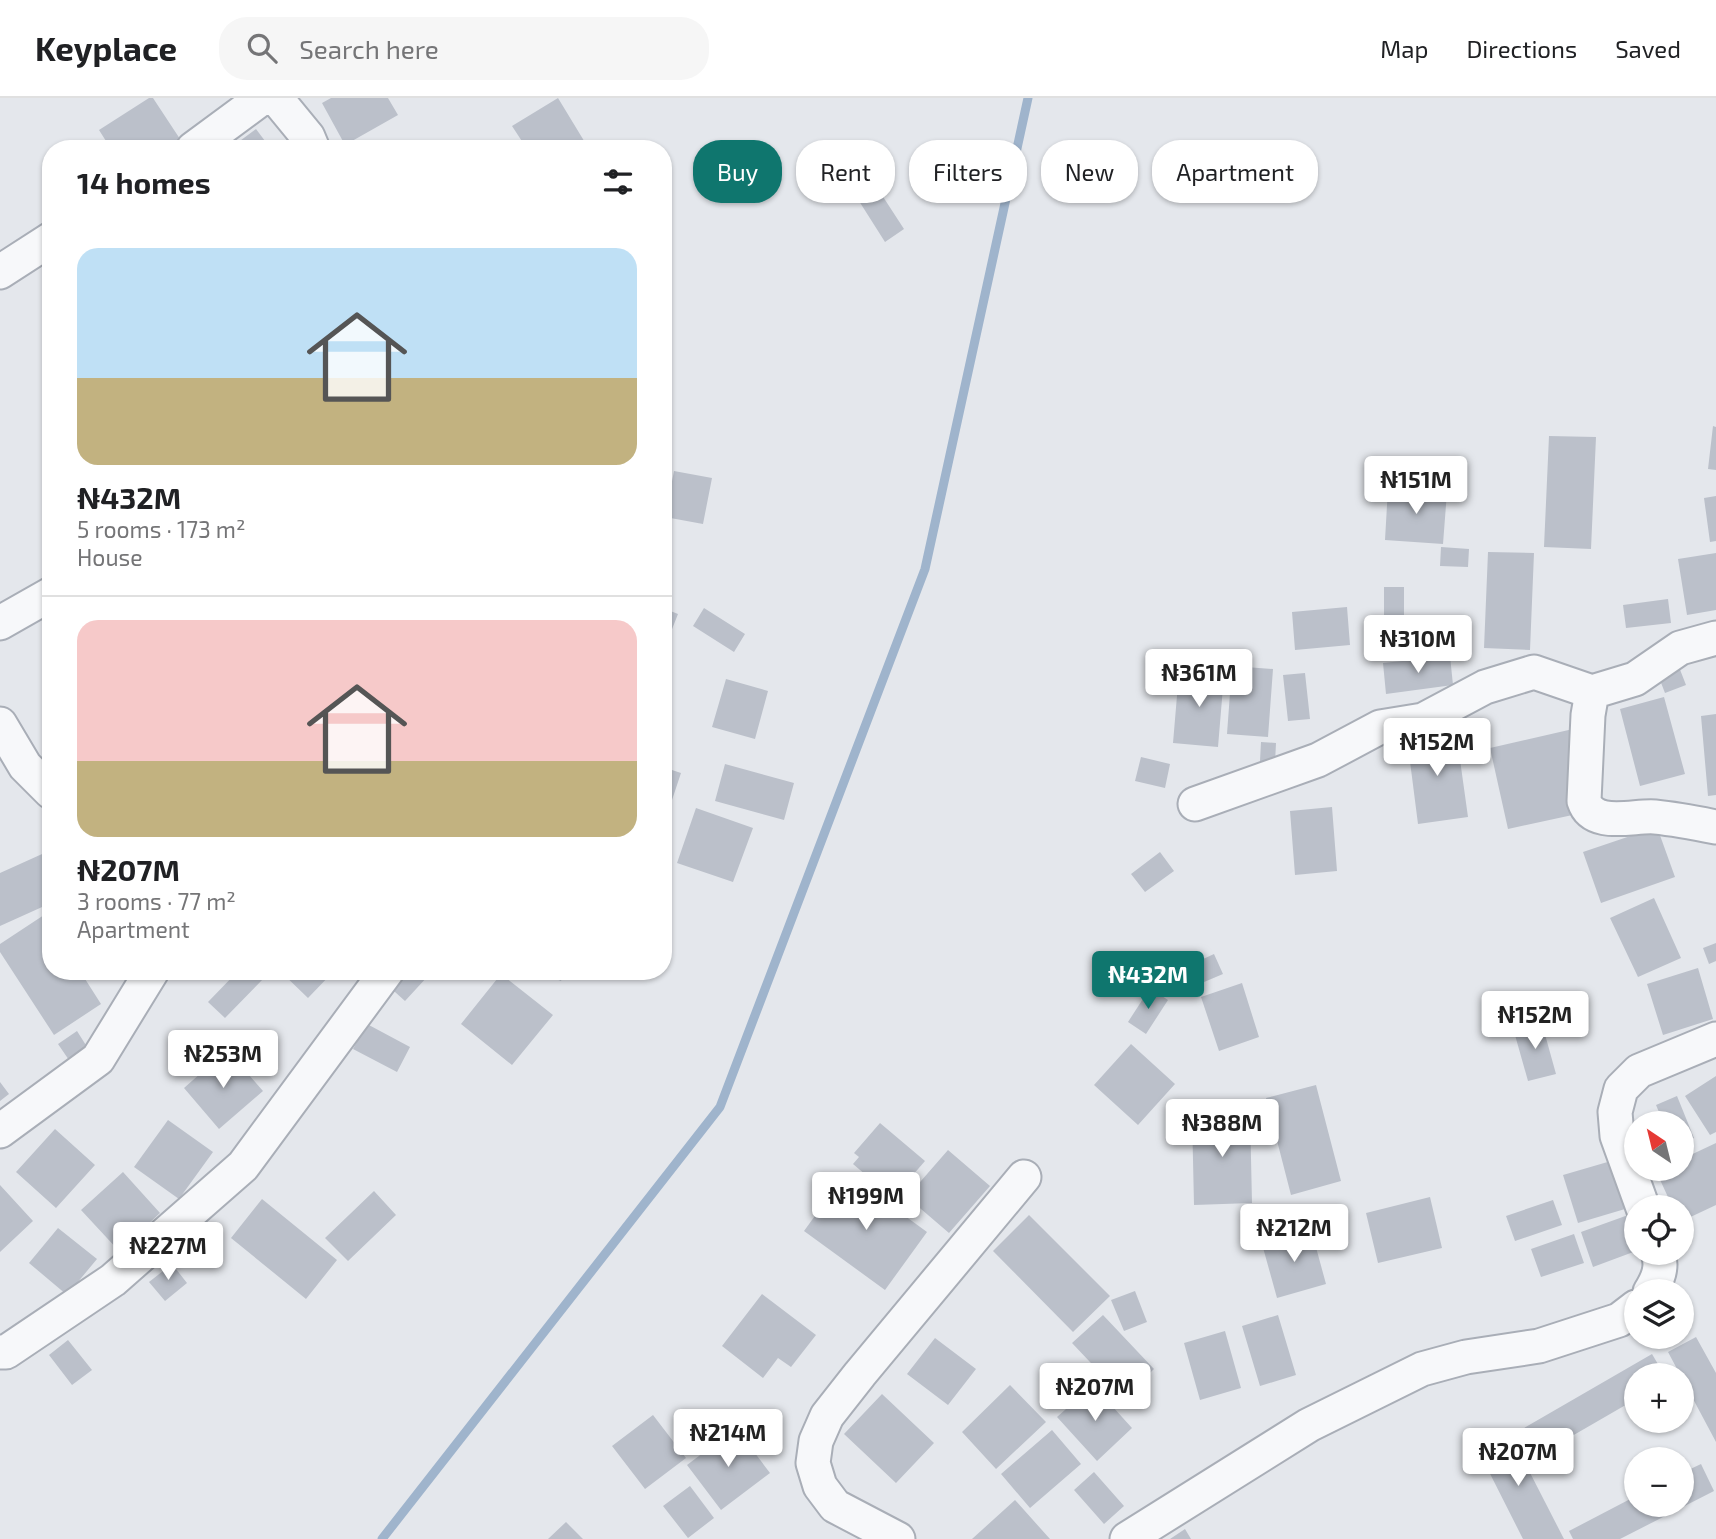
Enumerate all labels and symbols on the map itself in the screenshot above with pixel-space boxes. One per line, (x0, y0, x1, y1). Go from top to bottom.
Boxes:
pin: ₦151M (1367, 456, 1465, 516)
pin: ₦310M (1369, 616, 1467, 675)
pin: ₦361M (1150, 650, 1248, 709)
pin: ₦152M (1388, 718, 1486, 778)
pin: ₦432M (1099, 951, 1197, 1011)
pin: ₦152M (1486, 992, 1584, 1051)
pin: ₦253M (174, 1030, 272, 1090)
pin: ₦388M (1173, 1100, 1271, 1159)
north arrow (1624, 1111, 1694, 1181)
pin: ₦199M (817, 1172, 915, 1232)
pin: ₦212M (1245, 1204, 1343, 1264)
pin: ₦227M (119, 1222, 217, 1282)
pin: ₦207M (1046, 1364, 1144, 1423)
pin: ₦214M (679, 1410, 777, 1469)
pin: ₦207M (1469, 1428, 1567, 1488)

